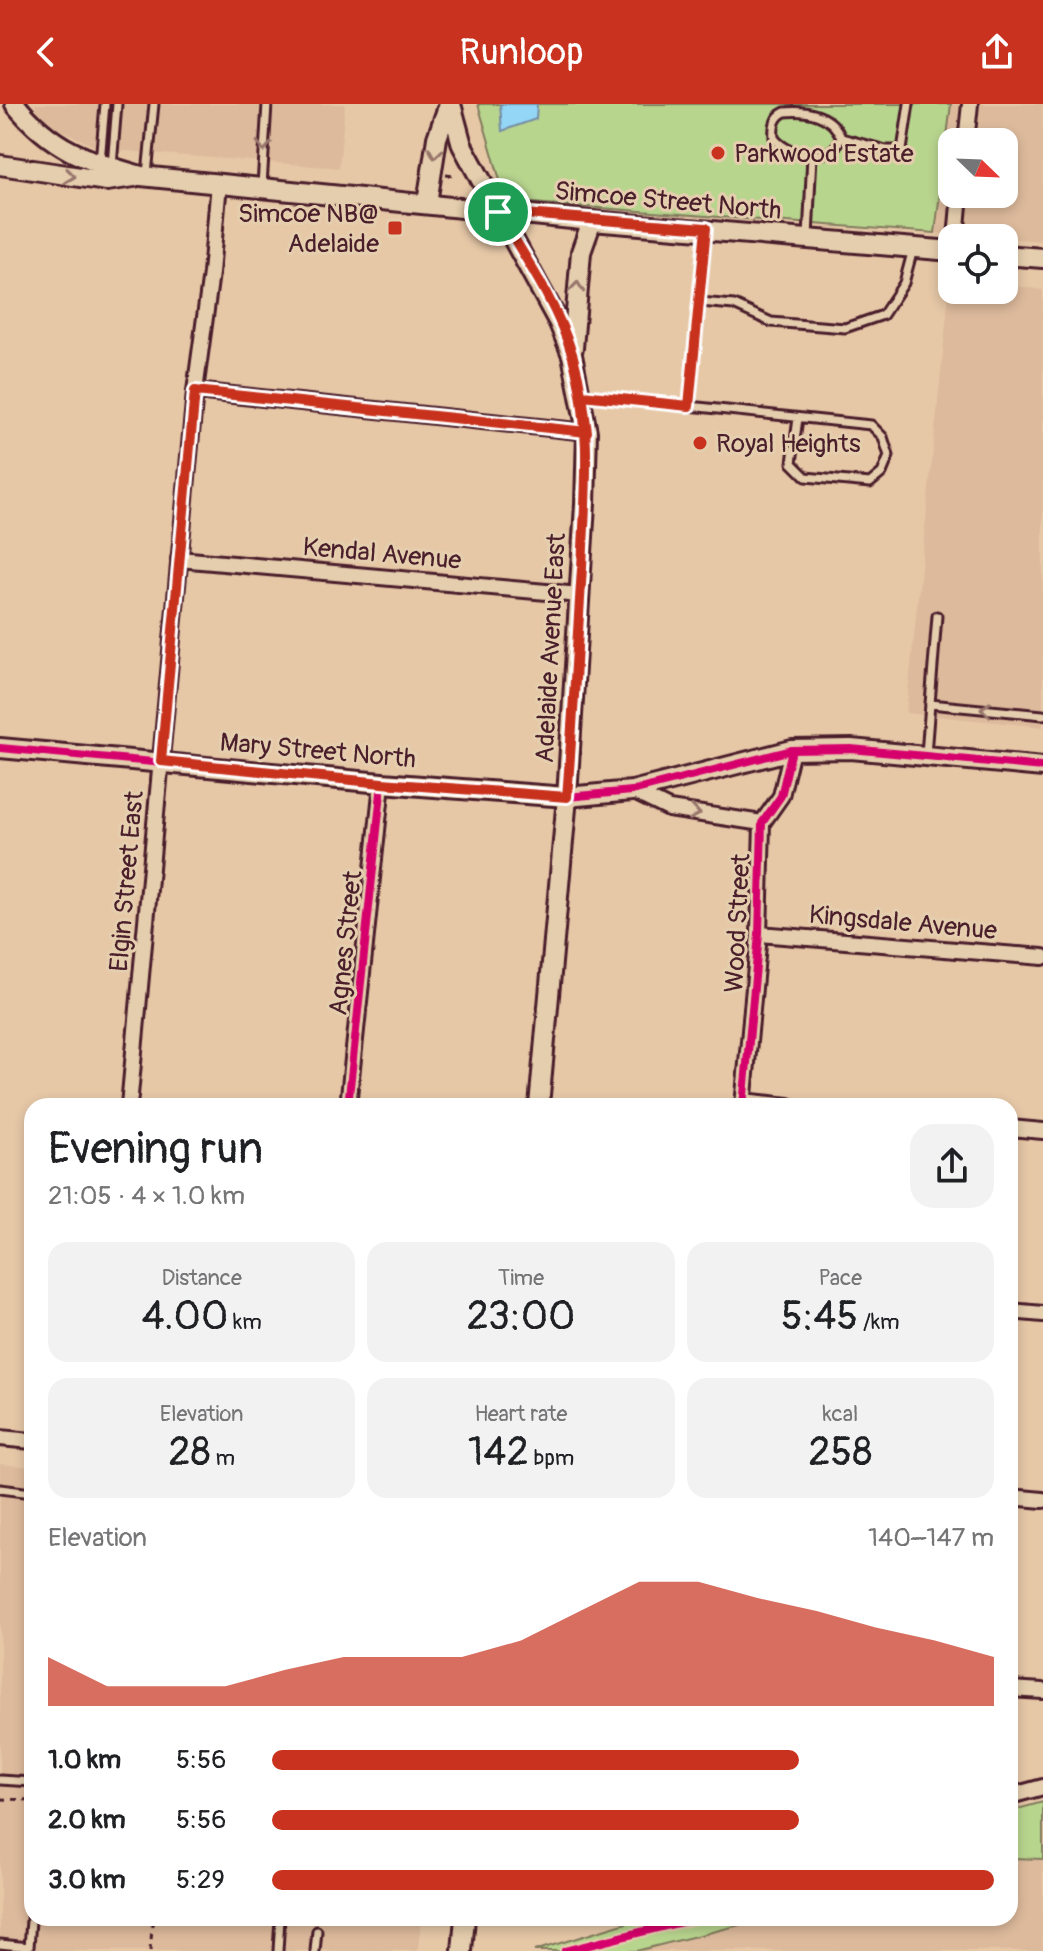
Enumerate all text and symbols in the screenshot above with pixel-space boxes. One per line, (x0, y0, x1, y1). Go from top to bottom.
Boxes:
icon: back (24, 30, 68, 74)
text: Runloop (460, 30, 583, 75)
icon: share (975, 30, 1019, 74)
north arrow (938, 128, 1018, 208)
map controls (938, 128, 1018, 304)
place label: Parkwood Estate (734, 138, 914, 170)
one-way arrow (256, 140, 273, 153)
marker: Parkwood Estate (709, 144, 727, 162)
one-way arrow (427, 146, 444, 160)
one-way arrow (63, 167, 77, 184)
street label: Simcoe Street North (553, 175, 783, 227)
pin (464, 178, 532, 246)
icon: arrive (476, 190, 520, 234)
place label: Simcoe NB@ Adelaide (238, 198, 379, 260)
marker: Simcoe NB@ Adelaide (386, 219, 404, 237)
button: locate (938, 224, 1018, 304)
one-way arrow (568, 280, 585, 293)
place label: Royal Heights (716, 428, 861, 460)
marker: Royal Heights (691, 434, 709, 452)
street label: Kendal Avenue (301, 531, 463, 577)
street label: Adelaide Avenue East (529, 532, 573, 764)
one-way arrow (980, 701, 993, 718)
street label: Mary Street North (219, 726, 417, 775)
street label: Elgin Street East (103, 789, 151, 973)
one-way arrow (688, 804, 702, 821)
street label: Wood Street (718, 852, 758, 993)
street label: Agnes Street (322, 869, 370, 1017)
street label: Kingsdale Avenue (807, 899, 999, 947)
text: Evening run (48, 1122, 263, 1177)
button: share (910, 1124, 994, 1208)
text: 21:05 · 4 × 1.0 km (48, 1180, 245, 1212)
text: Distance (161, 1264, 242, 1292)
text: Time (498, 1264, 544, 1292)
text: Pace (819, 1264, 862, 1292)
text: 4.00 (142, 1292, 228, 1341)
text: 23:00 (467, 1292, 575, 1341)
text: 5:45 (781, 1292, 858, 1341)
text: km (228, 1308, 262, 1336)
text: /km (858, 1308, 900, 1336)
text: Elevation (160, 1400, 244, 1428)
text: Heart rate (475, 1400, 567, 1428)
text: kcal (822, 1400, 858, 1428)
text: 28 (168, 1428, 211, 1477)
text: 142 (468, 1428, 529, 1477)
text: 258 (808, 1428, 872, 1477)
text: m (211, 1444, 235, 1472)
text: bpm (529, 1444, 574, 1472)
text: Elevation (48, 1522, 147, 1554)
text: 140–147 m (868, 1522, 994, 1554)
text: 1.0 km (48, 1744, 121, 1776)
text: 5:56 (176, 1744, 226, 1776)
text: 2.0 km (48, 1804, 126, 1836)
text: 5:56 (176, 1804, 226, 1836)
text: 3.0 km (48, 1864, 126, 1896)
text: 5:29 (176, 1864, 225, 1896)

